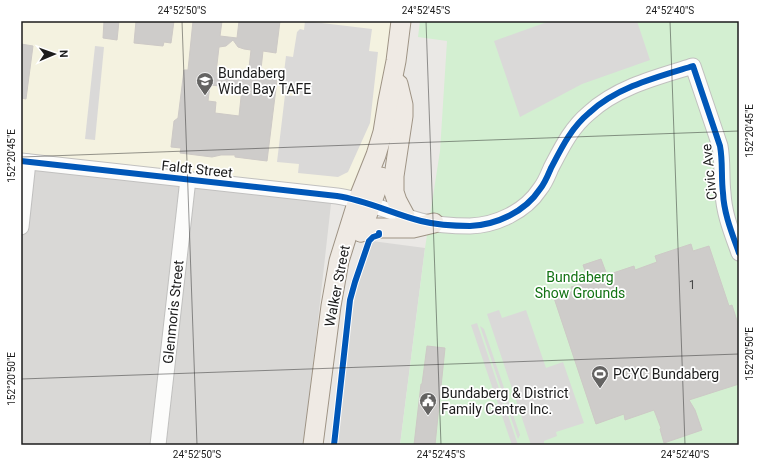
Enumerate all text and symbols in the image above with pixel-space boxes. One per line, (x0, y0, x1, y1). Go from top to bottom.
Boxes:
text: 24°52'50"S (158, 5, 206, 16)
text: 24°52'45"S (402, 5, 450, 16)
text: 24°52'40"S (646, 5, 694, 16)
north arrow (34, 34, 74, 74)
text: N (57, 50, 70, 58)
place label: Bundaberg Wide Bay TAFE (218, 65, 311, 97)
school or university icon: Bundaberg Wide Bay TAFE (195, 71, 215, 96)
text: 152°20'45"E (744, 104, 755, 158)
text: 152°20'45"E (6, 129, 17, 183)
street label: Civic Ave (698, 143, 720, 201)
street label: Faldt Street (161, 157, 234, 181)
street label: Walker Street (321, 243, 353, 328)
street label: Glenmoris Street (160, 259, 186, 365)
park label: Bundaberg Show Grounds (535, 269, 625, 301)
house number: 1 (689, 278, 695, 292)
text: 152°20'50"E (744, 327, 755, 381)
text: 152°20'50"E (6, 352, 17, 406)
sports icon: PCYC Bundaberg (590, 364, 610, 389)
place label: PCYC Bundaberg (613, 366, 719, 382)
place label: Bundaberg & District Family Centre Inc. (441, 385, 569, 417)
public building icon: Bundaberg & District Family Centre Inc. (418, 391, 438, 416)
text: 24°52'50"S (173, 449, 221, 460)
text: 24°52'45"S (417, 449, 465, 460)
text: 24°52'40"S (661, 449, 709, 460)

